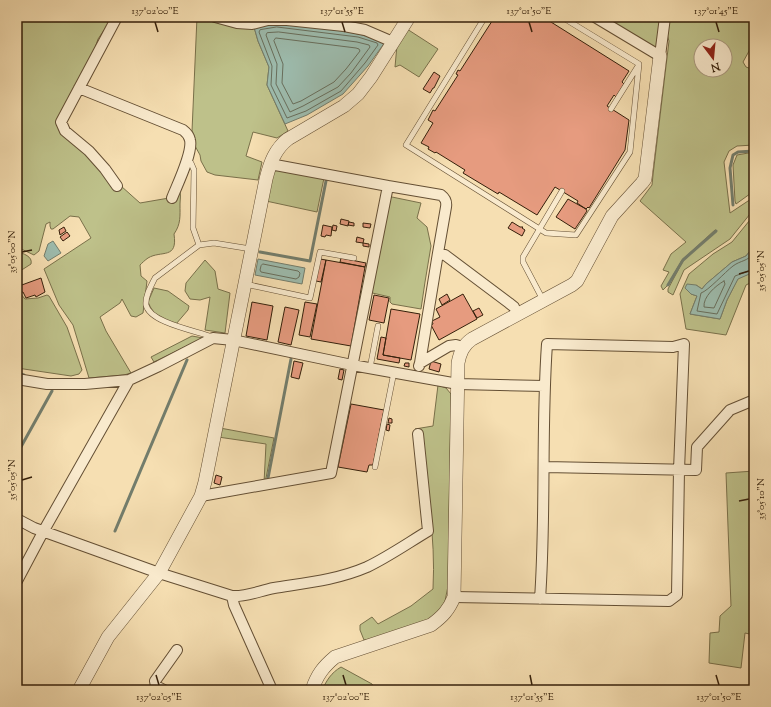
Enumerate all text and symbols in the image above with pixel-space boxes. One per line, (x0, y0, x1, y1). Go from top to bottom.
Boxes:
text: 137°02'00"E (131, 4, 179, 19)
text: 137°01'55"E (320, 4, 364, 19)
text: 137°01'50"E (507, 4, 551, 19)
text: 137°01'45"E (694, 4, 738, 19)
north arrow (693, 38, 733, 78)
text: N (709, 57, 723, 76)
text: 35°05'00"N (5, 230, 20, 274)
text: 35°05'05"N (754, 250, 769, 292)
text: 35°05'05"N (5, 459, 20, 501)
text: 35°05'10"N (754, 478, 769, 520)
text: 137°02'05"E (136, 690, 182, 705)
text: 137°02'00"E (322, 690, 370, 705)
text: 137°01'55"E (510, 690, 554, 705)
text: 137°01'50"E (697, 690, 741, 705)

